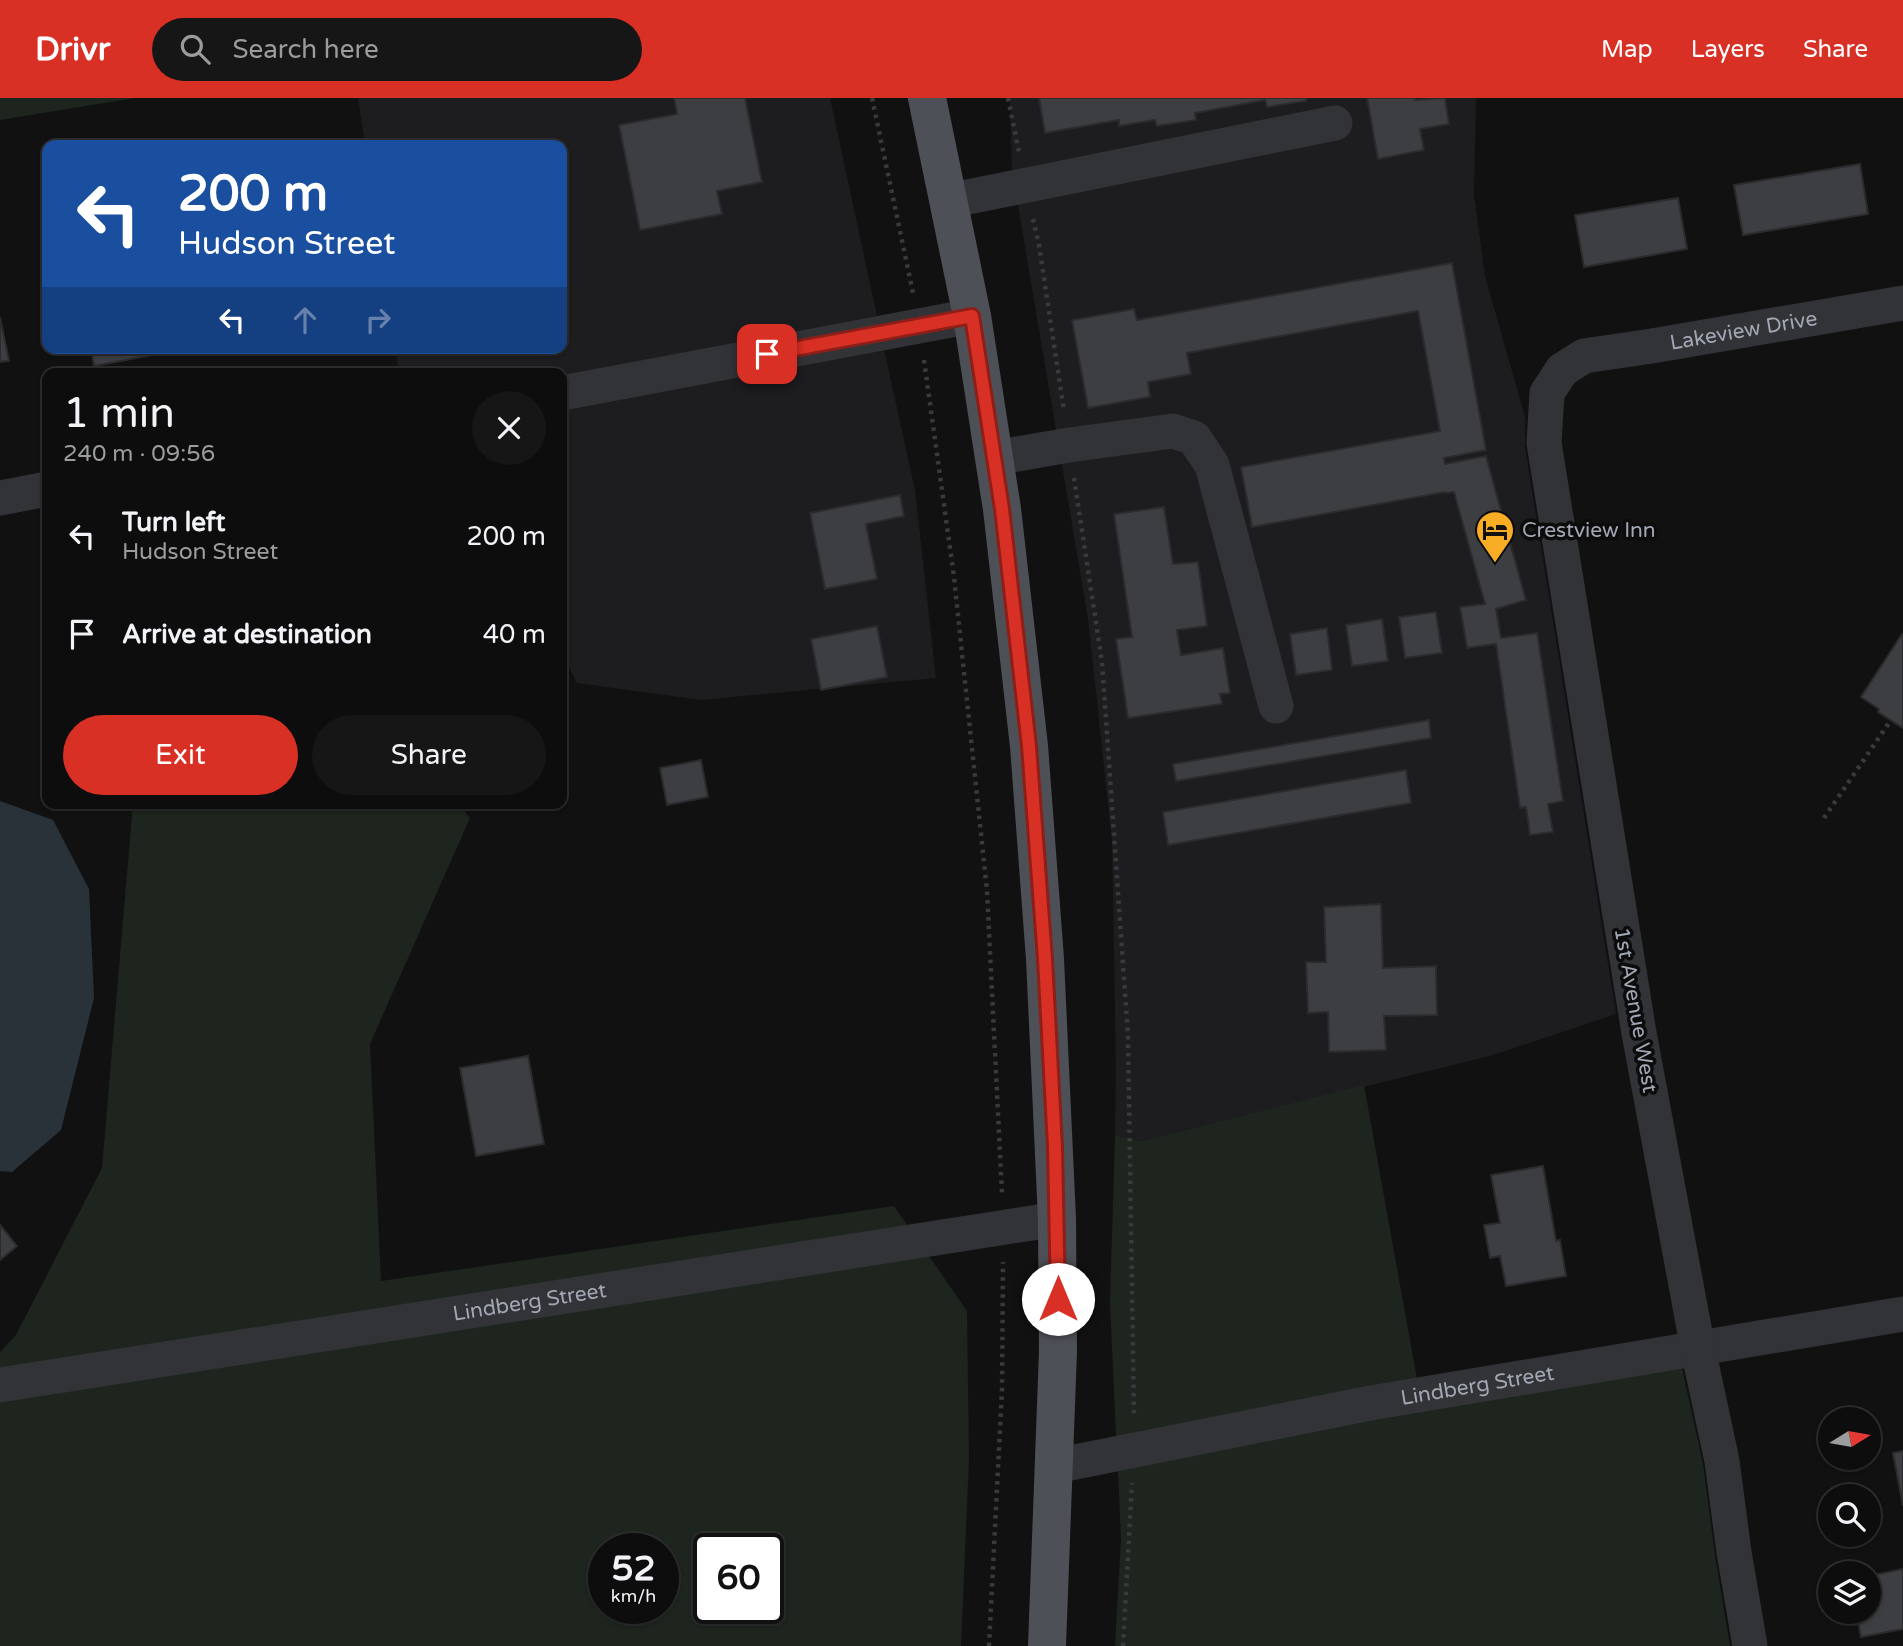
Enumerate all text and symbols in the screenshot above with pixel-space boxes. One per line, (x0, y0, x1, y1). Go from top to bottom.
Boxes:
search box (152, 18, 642, 81)
text: Drivr (35, 30, 110, 69)
icon: search (176, 30, 214, 68)
text: Search here (232, 34, 379, 65)
text: Map (1601, 35, 1653, 64)
text: Layers (1691, 35, 1765, 64)
text: Share (1803, 35, 1868, 64)
text: 200 m (178, 165, 328, 224)
icon: left (63, 168, 154, 259)
text: Hudson Street (178, 225, 396, 263)
icon: left (213, 301, 251, 339)
icon: ahead (286, 301, 324, 339)
icon: right (359, 301, 397, 339)
street label: Lakeview Drive (1668, 306, 1819, 356)
pin (737, 324, 797, 384)
icon: arrive (748, 335, 786, 373)
text: 1 min (63, 388, 175, 439)
button: close (472, 391, 546, 465)
text: 240 m · 09:56 (63, 440, 215, 468)
text: Turn left (122, 507, 225, 538)
hotel icon: Crestview Inn (1474, 509, 1516, 564)
icon: left (63, 517, 101, 555)
place label: Crestview Inn (1522, 518, 1656, 543)
text: 200 m (466, 521, 546, 552)
text: Hudson Street (122, 538, 278, 566)
icon: arrive (63, 615, 101, 653)
text: Arrive at destination (122, 619, 372, 650)
text: 40 m (483, 619, 546, 650)
button: Exit (63, 715, 298, 795)
button: Share (312, 715, 546, 795)
street label: 1st Avenue West (1609, 925, 1662, 1095)
position arrow (1021, 1262, 1095, 1336)
street label: Lindberg Street (451, 1278, 608, 1327)
street label: Lindberg Street (1399, 1361, 1556, 1411)
north arrow (1818, 1407, 1881, 1470)
map controls (1818, 1407, 1881, 1624)
button: search (1818, 1484, 1881, 1547)
speed limit sign: 60 (693, 1533, 784, 1624)
text: 52 (612, 1548, 655, 1590)
button: layers (1818, 1561, 1881, 1624)
text: km/h (611, 1585, 656, 1607)

